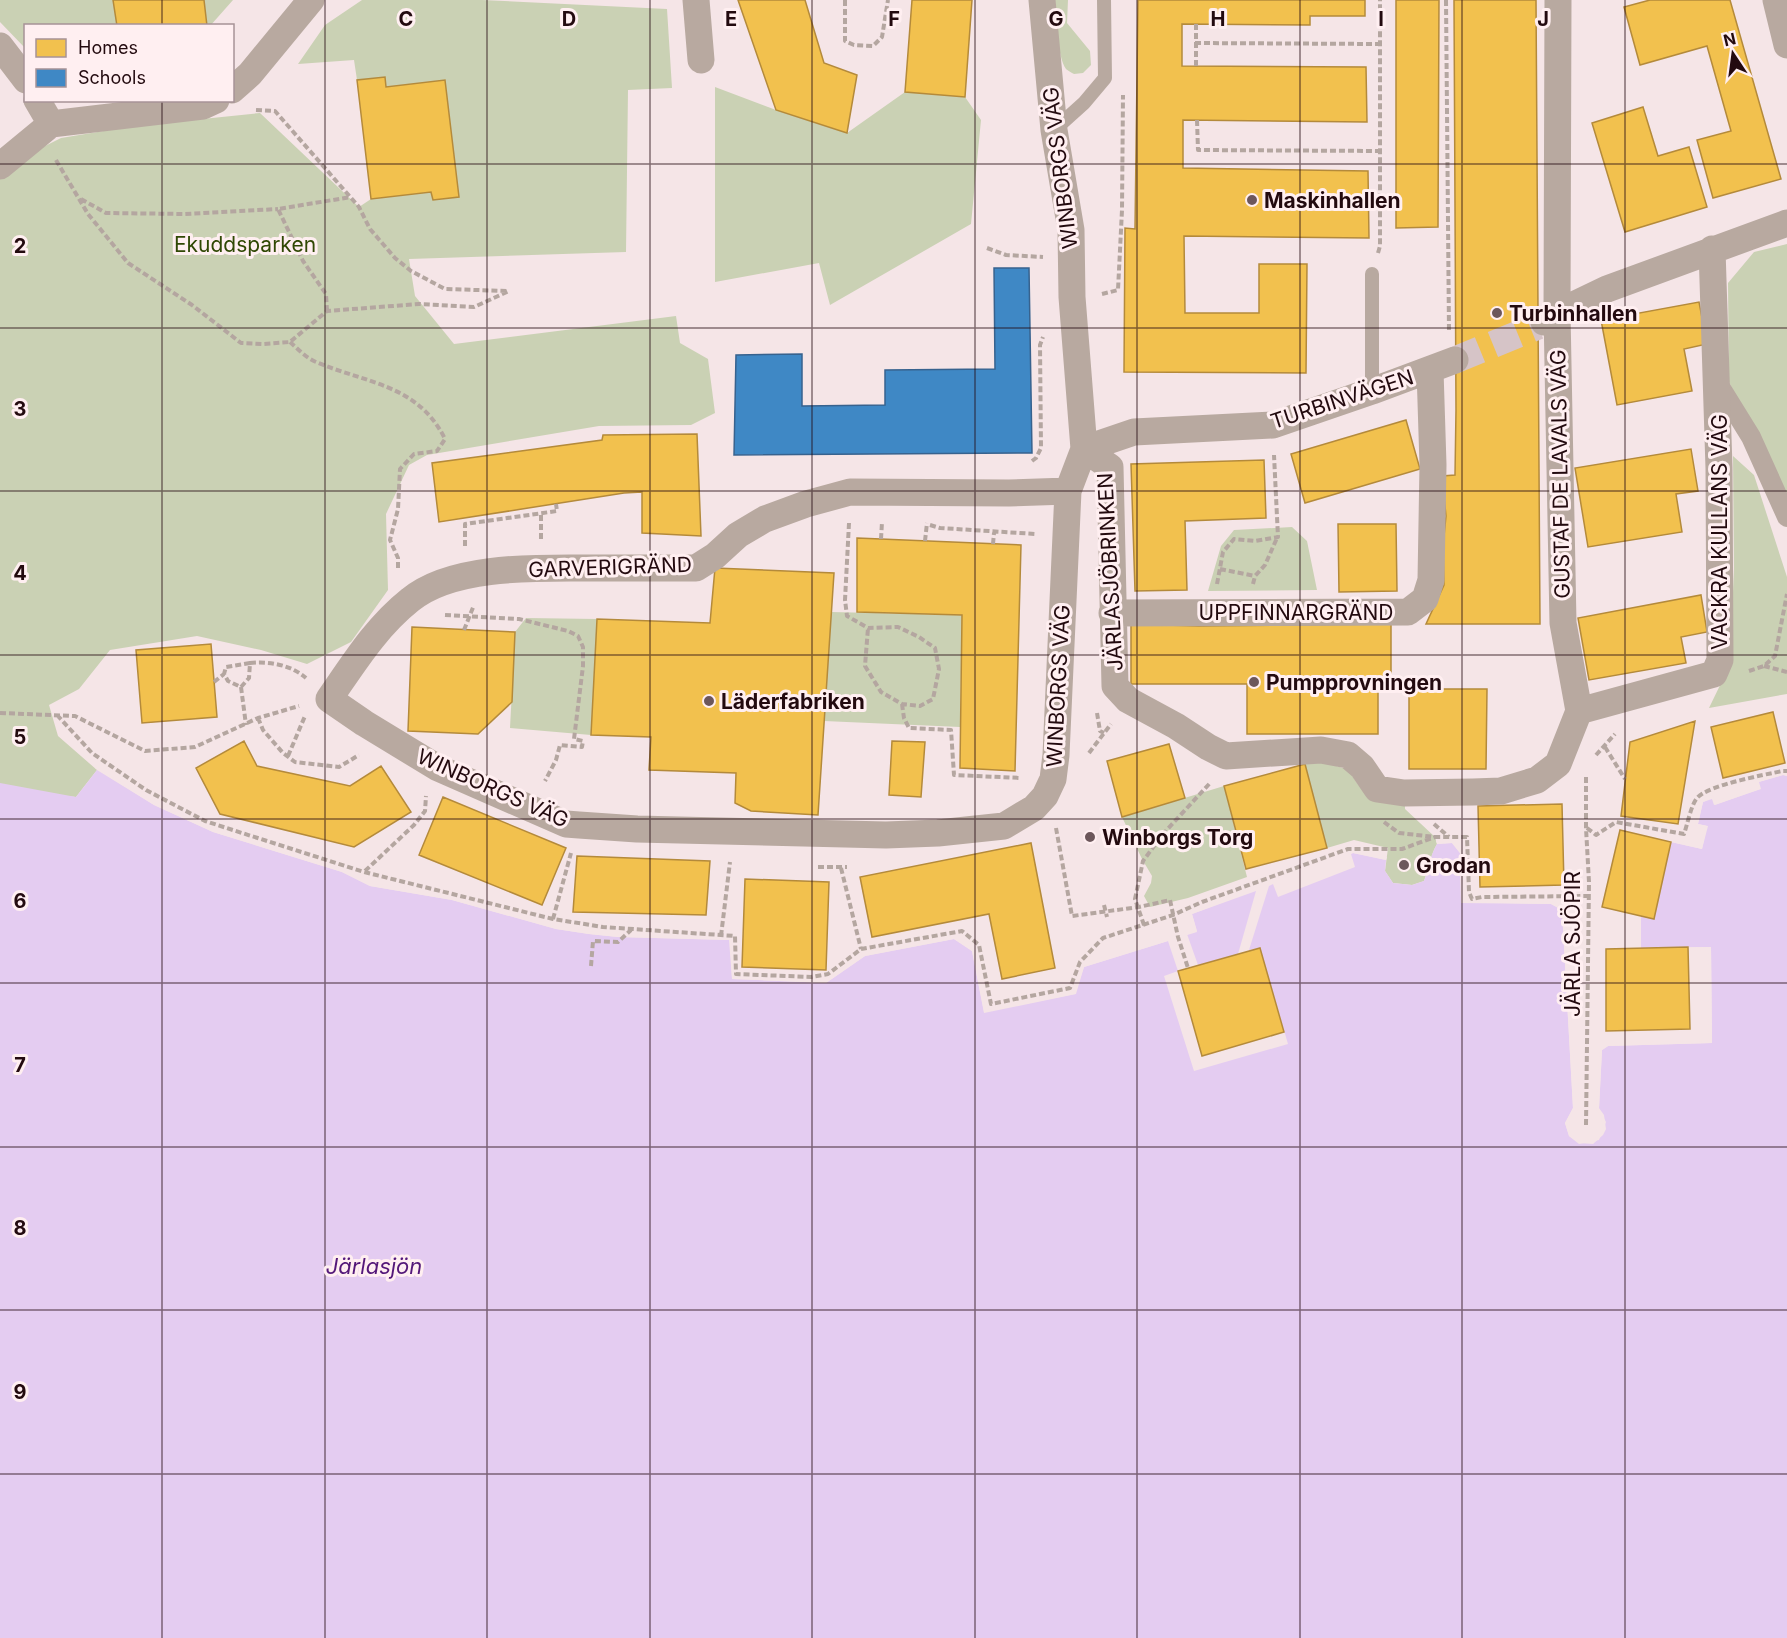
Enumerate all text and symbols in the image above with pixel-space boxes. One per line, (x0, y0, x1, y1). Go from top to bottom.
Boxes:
text: C (399, 7, 413, 31)
text: D (562, 7, 576, 31)
text: E (725, 7, 737, 31)
text: F (888, 7, 900, 31)
text: G (1048, 7, 1064, 31)
text: H (1211, 7, 1225, 31)
text: I (1378, 7, 1384, 31)
text: J (1537, 7, 1549, 31)
legend (24, 24, 234, 102)
north arrow (1703, 24, 1763, 84)
text: N (1721, 28, 1738, 51)
text: Homes (78, 37, 138, 58)
text: Schools (78, 67, 146, 88)
street label: WINBORGS VÄG (1037, 86, 1082, 251)
place label: Maskinhallen (1264, 188, 1401, 213)
marker: Maskinhallen (1245, 193, 1259, 207)
park label: Ekuddsparken (174, 232, 316, 257)
text: 2 (14, 234, 26, 258)
place label: Turbinhallen (1509, 301, 1638, 326)
marker: Turbinhallen (1490, 306, 1504, 320)
street label: GUSTAF DE LAVALS VÄG (1544, 349, 1575, 599)
street label: TURBINVÄGEN (1267, 363, 1417, 434)
text: 3 (14, 397, 26, 421)
street label: VACKRA KULLANS VÄG (1706, 414, 1732, 650)
street label: JÄRLASJÖBRINKEN (1091, 472, 1128, 672)
street label: GARVERIGRÄND (528, 551, 692, 582)
text: 4 (13, 561, 27, 585)
street label: UPPFINNARGRÄND (1199, 599, 1393, 625)
street label: WINBORGS VÄG (1040, 604, 1075, 768)
place label: Pumpprovningen (1266, 670, 1442, 695)
marker: Pumpprovningen (1247, 675, 1261, 689)
place label: Läderfabriken (721, 689, 865, 714)
marker: Läderfabriken (702, 694, 716, 708)
text: 5 (14, 725, 26, 749)
street label: WINBORGS VÄG (413, 743, 573, 833)
place label: Winborgs Torg (1102, 825, 1253, 850)
marker: Winborgs Torg (1083, 830, 1097, 844)
place label: Grodan (1416, 853, 1491, 878)
marker: Grodan (1397, 858, 1411, 872)
street label: JÄRLA SJÖPIR (1559, 871, 1585, 1017)
text: 6 (14, 889, 27, 913)
text: 7 (14, 1053, 26, 1077)
text: 8 (13, 1216, 27, 1240)
water label: Järlasjön (326, 1253, 422, 1279)
text: 9 (14, 1380, 27, 1404)

